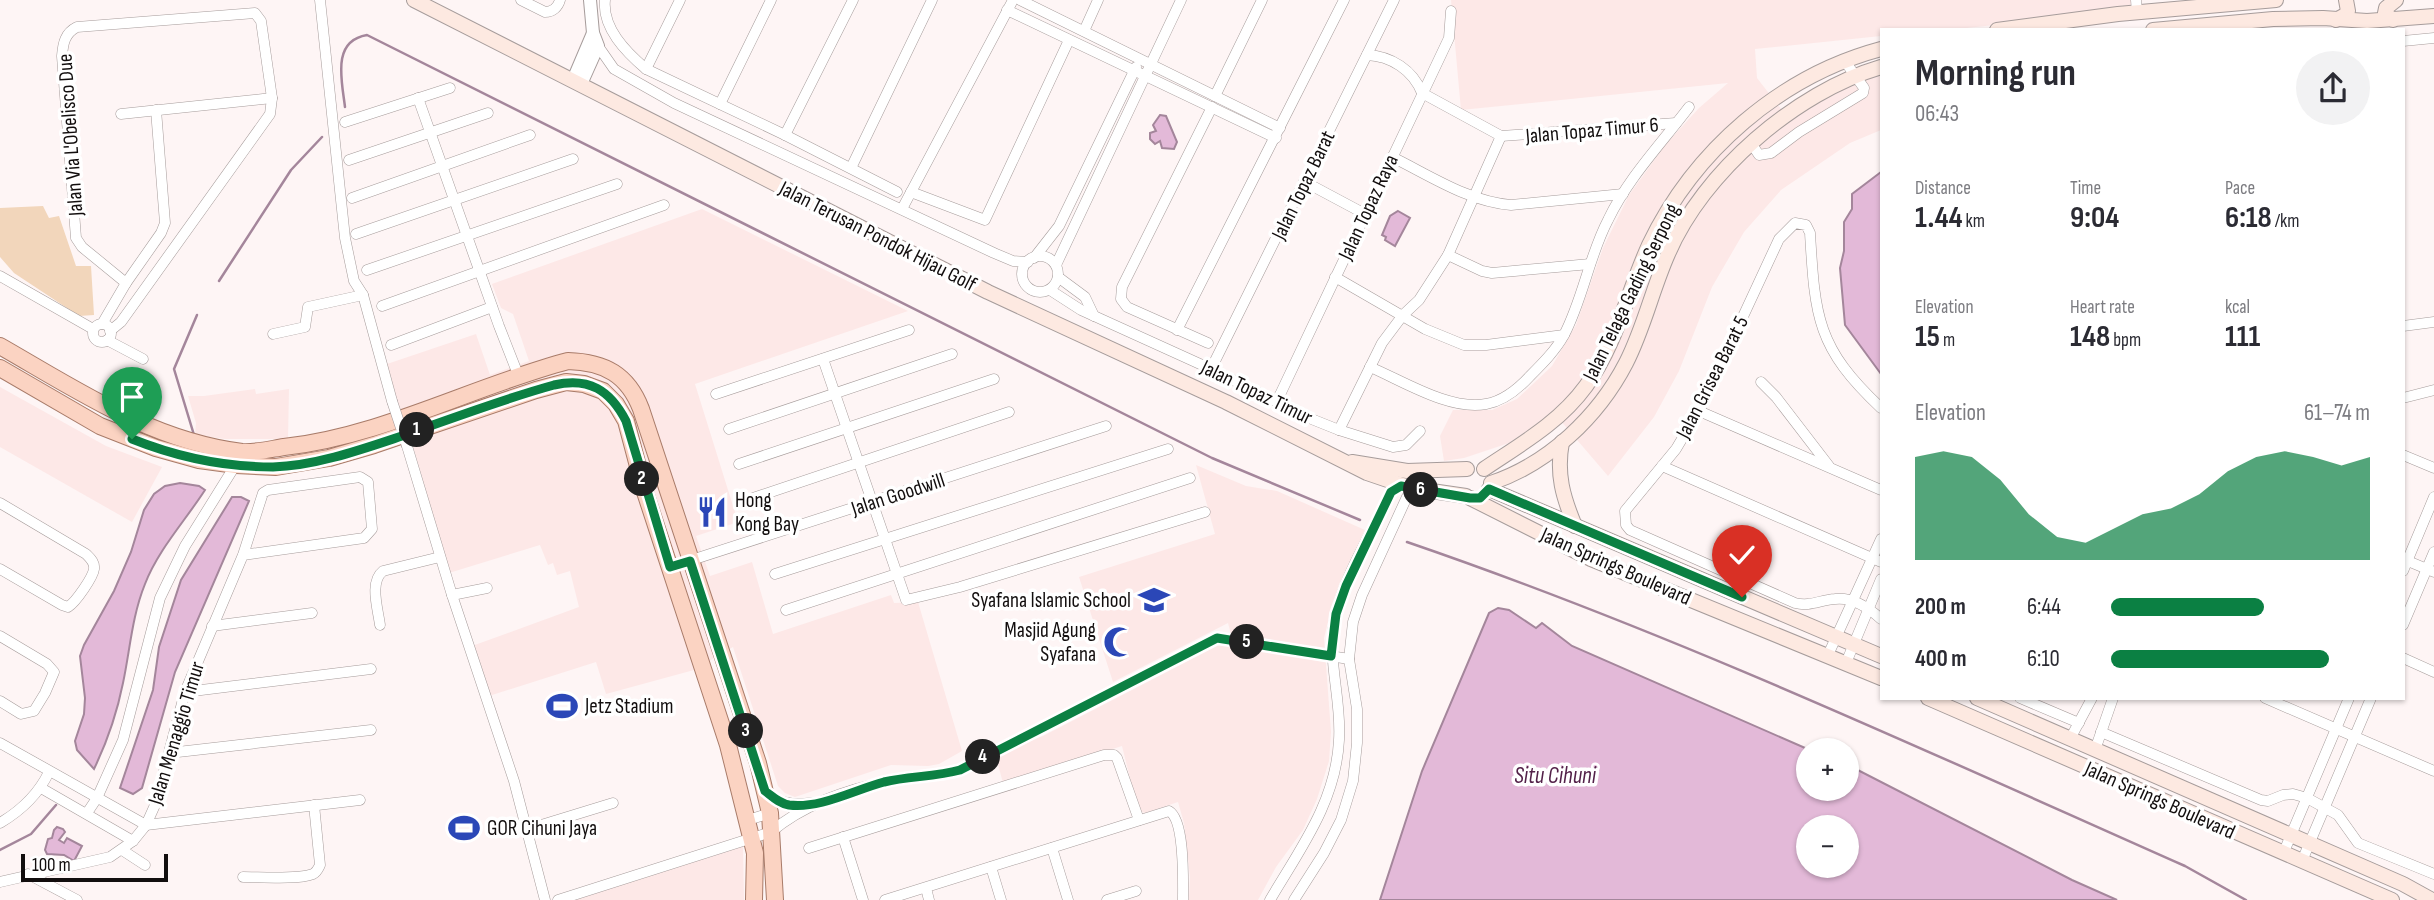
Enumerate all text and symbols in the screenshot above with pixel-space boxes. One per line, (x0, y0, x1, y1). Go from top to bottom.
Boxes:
text: Morning run (1915, 51, 2076, 96)
button: share (2296, 51, 2370, 125)
street label: Jalan Via L'Obelisco Due (52, 53, 89, 218)
text: 06:43 (1915, 100, 1959, 128)
street label: Jalan Topaz Timur 6 (1523, 112, 1660, 149)
street label: Jalan Topaz Barat (1266, 127, 1341, 245)
street label: Jalan Topaz Raya (1333, 151, 1404, 265)
street label: Jalan Terusan Pondok Hijau Golf (774, 175, 981, 298)
text: Distance (1915, 177, 1971, 200)
text: Time (2070, 177, 2101, 200)
text: Pace (2225, 177, 2255, 200)
street label: Jalan Telaga Gading Serpong (1577, 200, 1685, 386)
text: 1.44 (1915, 200, 1962, 236)
text: 9:04 (2070, 200, 2119, 236)
text: 6:18 (2225, 200, 2272, 236)
text: km (1962, 210, 1985, 233)
text: /km (2272, 210, 2300, 233)
text: Elevation (1915, 296, 1974, 319)
text: Heart rate (2070, 296, 2135, 319)
text: kcal (2225, 296, 2250, 319)
street label: Jalan Grisea Barat 5 (1670, 312, 1754, 443)
text: 15 (1915, 319, 1940, 355)
text: 148 (2070, 319, 2110, 355)
text: 111 (2225, 319, 2260, 355)
text: m (1940, 329, 1955, 352)
text: bpm (2110, 329, 2141, 352)
street label: Jalan Topaz Timur (1196, 354, 1317, 430)
pin (102, 367, 162, 439)
icon: arrive (113, 378, 151, 416)
text: Elevation (1915, 399, 1986, 427)
text: 61–74 m (2304, 399, 2370, 427)
pin: 1 (400, 412, 434, 448)
text: 1 (413, 418, 420, 441)
pin: 2 (624, 462, 660, 496)
text: 2 (637, 467, 646, 490)
street label: Jalan Goodwill (847, 468, 948, 522)
pin: 6 (1404, 472, 1438, 508)
text: 6 (1416, 478, 1425, 501)
place label: Hong Kong Bay (735, 488, 799, 537)
restaurant icon: Hong Kong Bay (695, 495, 729, 529)
street label: Jalan Springs Boulevard (1536, 522, 1695, 611)
pin (1712, 525, 1772, 597)
icon: check (1723, 536, 1761, 574)
school or university icon: Syafana Islamic School (1137, 583, 1171, 617)
place label: Syafana Islamic School (971, 588, 1131, 613)
text: 200 m (1915, 593, 1966, 621)
text: 6:44 (2027, 593, 2061, 621)
place label: Masjid Agung Syafana (1004, 618, 1096, 667)
pin: 5 (1230, 624, 1264, 660)
mosque icon: Masjid Agung Syafana (1102, 625, 1136, 659)
text: 5 (1242, 630, 1251, 653)
text: 400 m (1915, 645, 1966, 673)
text: 6:10 (2027, 645, 2060, 673)
street label: Jalan Menaggio Timur (143, 659, 210, 809)
sports icon: Jetz Stadium (545, 689, 579, 723)
place label: Jetz Stadium (584, 694, 673, 719)
pin: 3 (728, 714, 764, 748)
text: 3 (741, 719, 750, 742)
map controls (1796, 738, 1859, 878)
button: + (1796, 738, 1859, 801)
pin: 4 (965, 740, 1000, 774)
text: 4 (978, 745, 987, 768)
street label: Jalan Springs Boulevard (2080, 756, 2239, 845)
water label: Situ Cihuni (1514, 762, 1597, 790)
sports icon: GOR Cihuni Jaya (447, 811, 481, 845)
button: − (1796, 815, 1859, 878)
place label: GOR Cihuni Jaya (487, 816, 597, 841)
scale bar (21, 851, 168, 883)
text: 100 m (32, 854, 71, 877)

